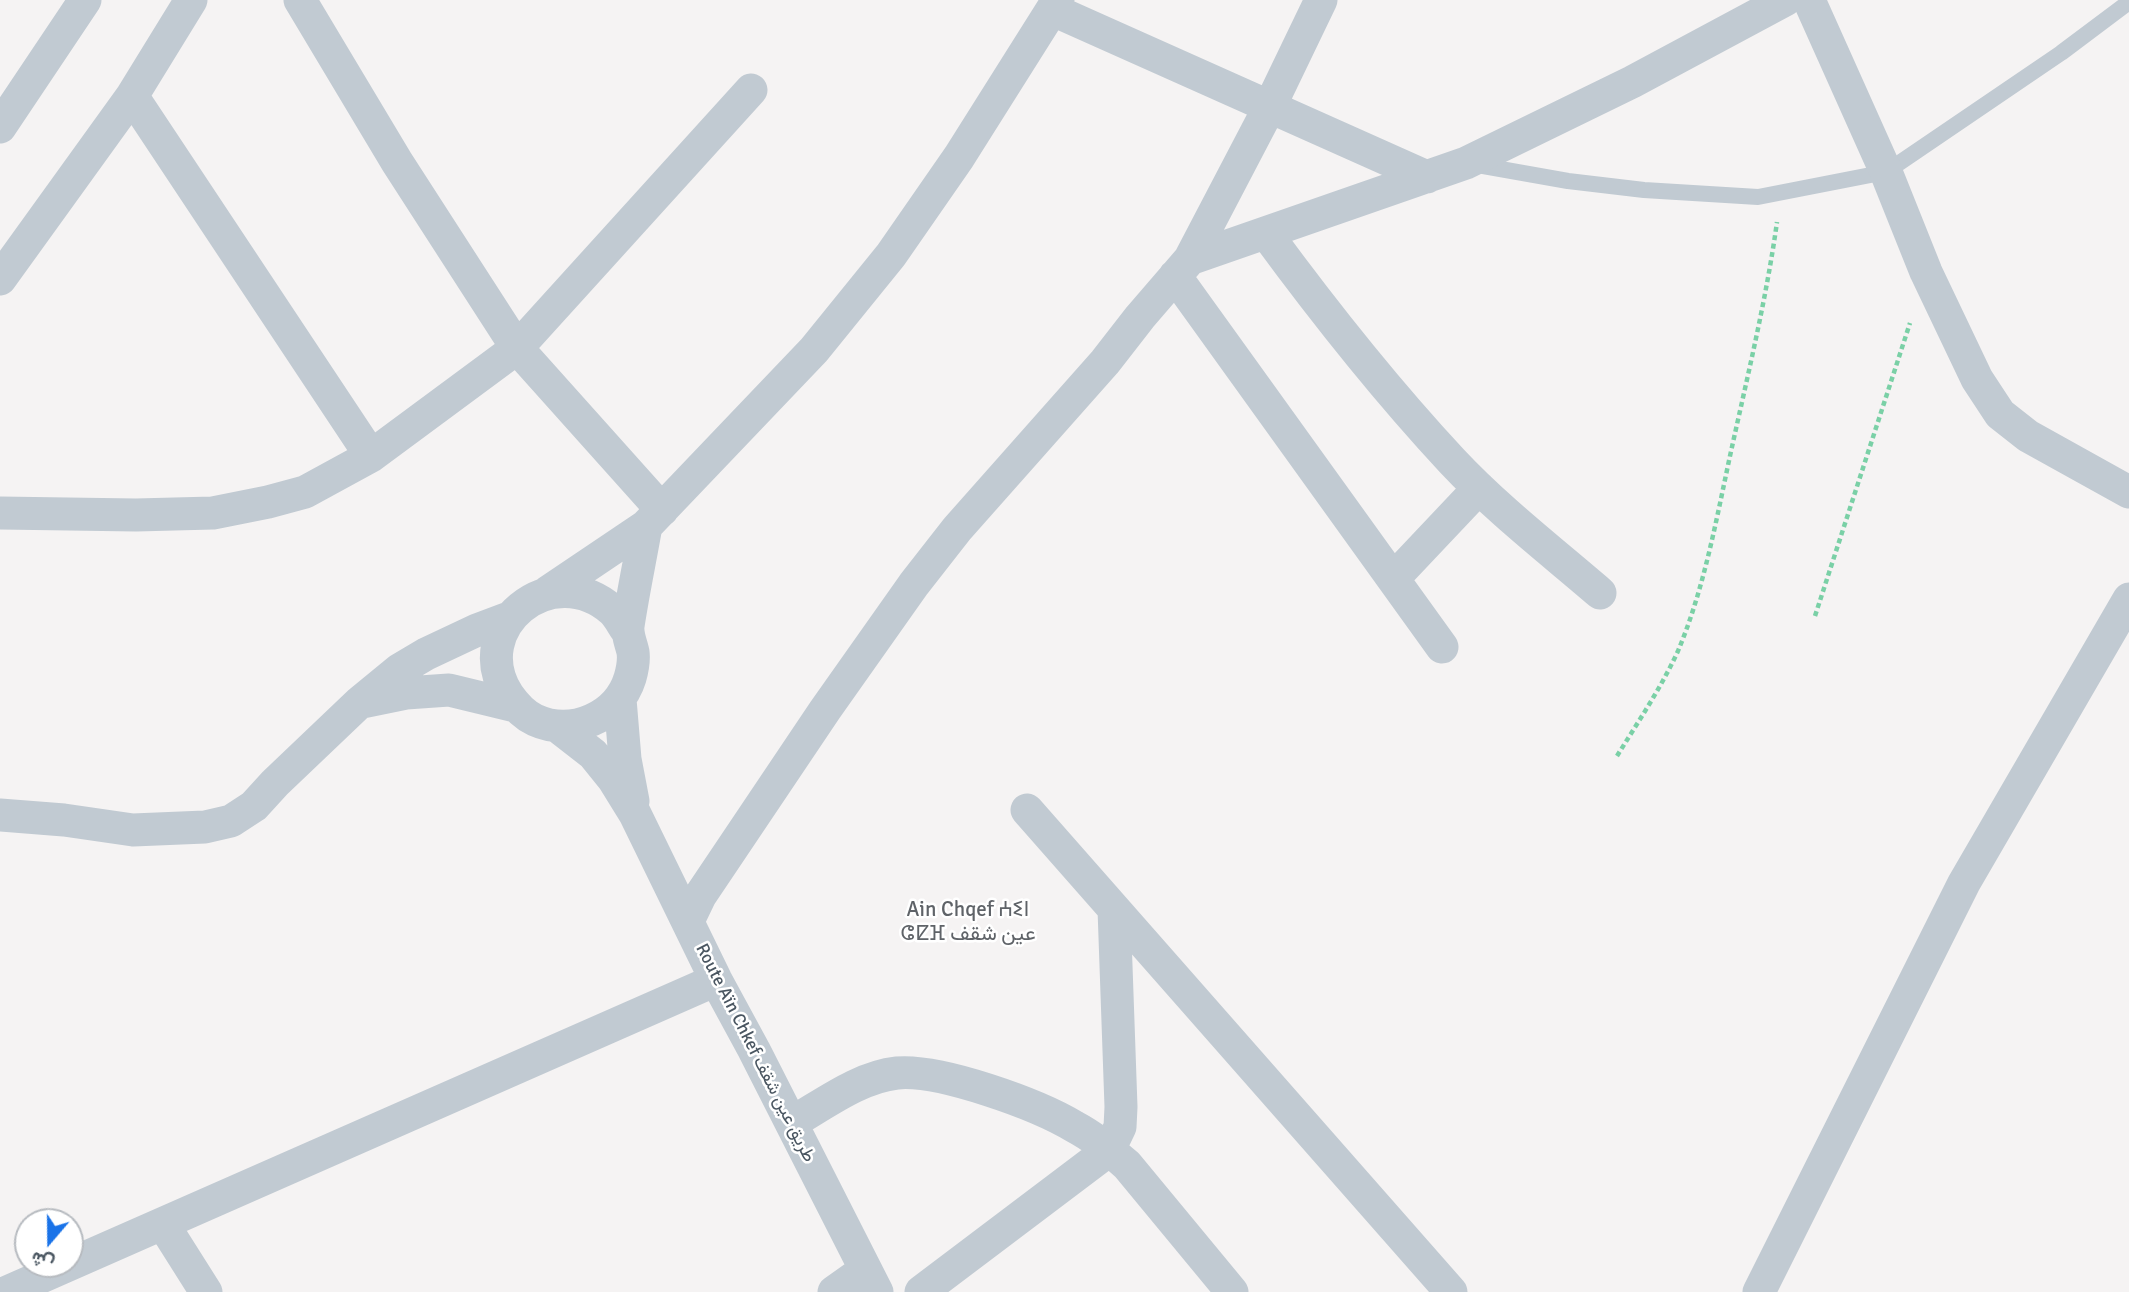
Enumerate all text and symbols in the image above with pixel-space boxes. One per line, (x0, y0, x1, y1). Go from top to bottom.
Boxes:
district label: Ain Chqef ⵄⵉⵏ ⵛⵇⴼ عين شقف (900, 897, 1036, 947)
street label: Route Aïn Chkef طريق عين شقف (690, 940, 820, 1166)
north arrow (14, 1208, 84, 1278)
text: ش (28, 1246, 57, 1276)

